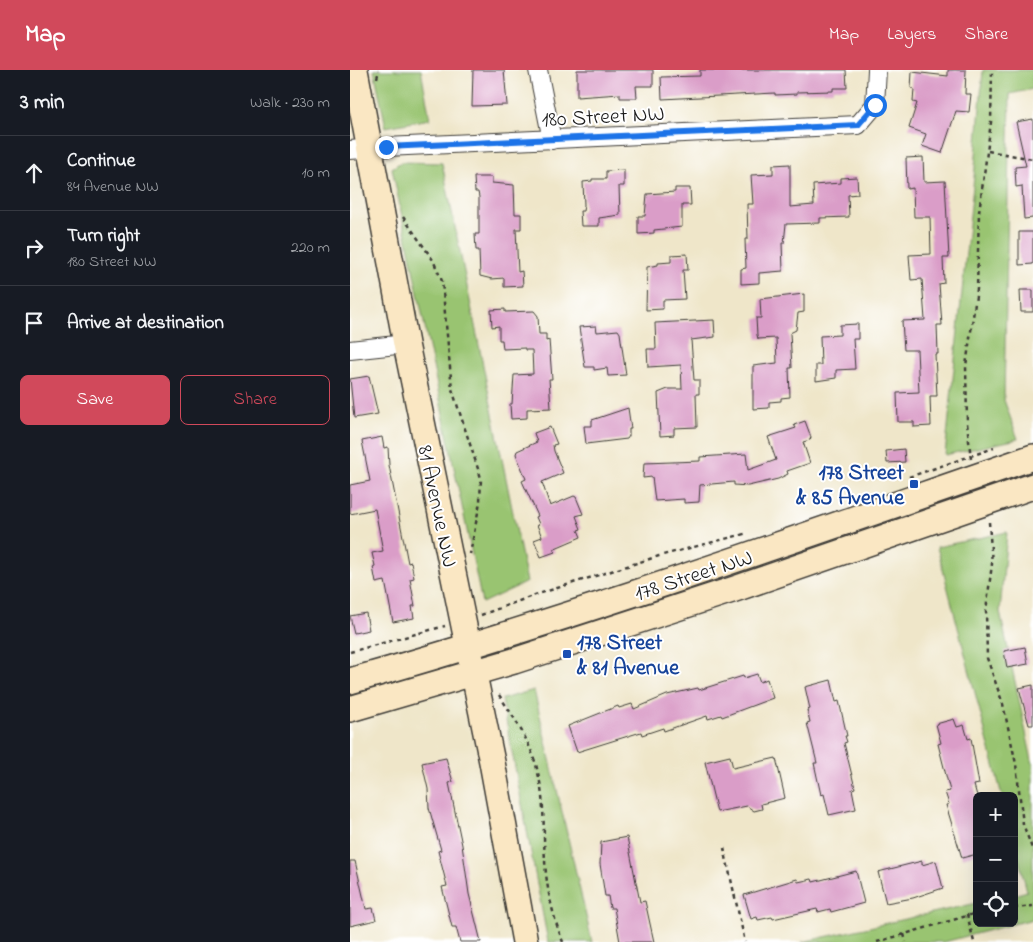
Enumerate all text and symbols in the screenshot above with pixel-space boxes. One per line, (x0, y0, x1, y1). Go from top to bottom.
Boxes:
text: Map (25, 18, 66, 53)
text: Map (829, 22, 859, 48)
text: Layers (887, 22, 937, 48)
text: Share (965, 22, 1008, 48)
text: 3 min (20, 88, 64, 118)
text: Walk · 230 m (250, 91, 330, 115)
route start (864, 94, 887, 117)
street label: 180 Street NW (541, 99, 665, 137)
route end (375, 136, 398, 159)
text: Continue (67, 148, 135, 175)
icon: ahead (20, 159, 48, 187)
text: 10 m (302, 161, 330, 185)
text: 84 Avenue NW (67, 175, 159, 199)
text: Turn right (67, 223, 140, 250)
icon: right (20, 234, 48, 262)
text: 220 m (291, 236, 330, 260)
text: 180 Street NW (67, 250, 157, 274)
icon: arrive (20, 309, 48, 337)
text: Arrive at destination (67, 310, 224, 337)
button: Save (20, 375, 170, 425)
button: Share (180, 375, 330, 425)
street label: 81 Avenue NW (408, 443, 465, 571)
place label: 178 Street & 85 Avenue (795, 458, 905, 515)
marker: 178 Street & 85 Avenue (908, 478, 920, 490)
street label: 178 Street NW (631, 543, 757, 611)
place label: 178 Street & 81 Avenue (576, 628, 680, 685)
marker: 178 Street & 81 Avenue (561, 648, 573, 660)
map controls (973, 792, 1018, 927)
button: + (973, 792, 1018, 837)
button: − (973, 837, 1018, 882)
button: locate (973, 882, 1018, 927)

